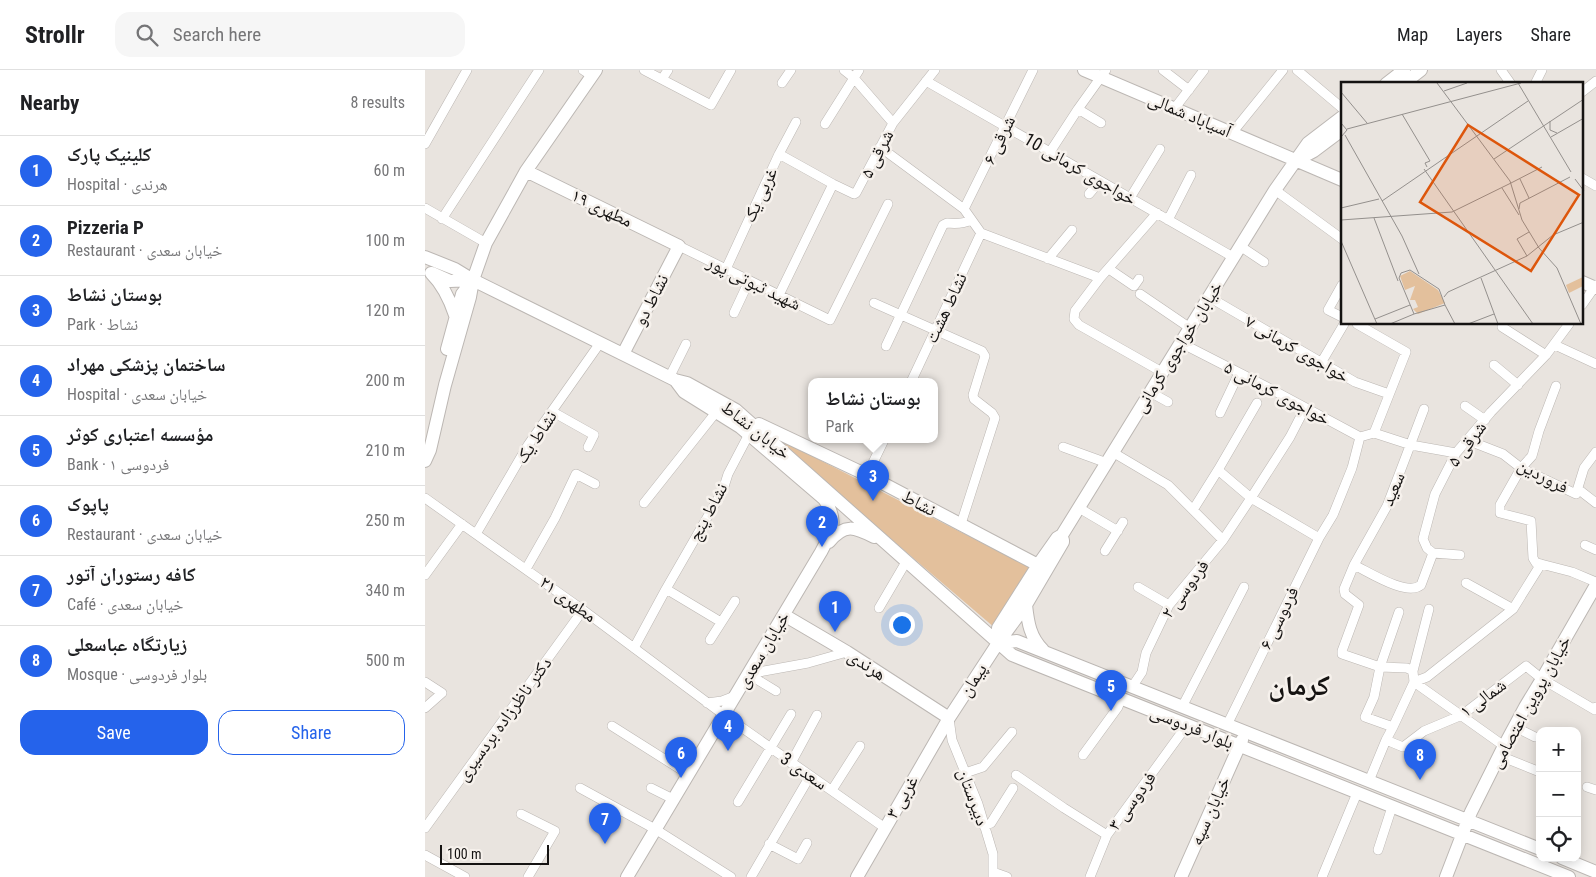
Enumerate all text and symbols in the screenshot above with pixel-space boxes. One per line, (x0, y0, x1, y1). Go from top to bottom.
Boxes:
search box (115, 12, 465, 57)
text: Strollr (25, 21, 85, 49)
icon: search (133, 21, 161, 49)
text: Search here (173, 23, 261, 46)
text: Map (1397, 24, 1428, 45)
text: Layers (1456, 24, 1503, 45)
text: Share (1531, 24, 1571, 45)
inset map (1341, 82, 1583, 325)
street label: آسیاباد شمالی (1145, 88, 1235, 143)
text: Nearby (20, 91, 79, 115)
text: 8 results (350, 93, 405, 112)
street label: شرقی ۶ (978, 112, 1020, 168)
street label: شرقی ۵ (856, 126, 898, 182)
street label: خواجوی کرمانی 10 (1020, 128, 1140, 210)
text: کلینیک پارک (67, 143, 152, 166)
text: 1 (32, 161, 40, 180)
text: 60 m (373, 161, 405, 180)
street label: غربی یک (738, 164, 782, 226)
text: Hospital · هرندی (67, 175, 168, 194)
street label: مطهری ۱۹ (568, 184, 636, 232)
text: Pizzeria P (67, 216, 144, 239)
text: 2 (32, 231, 40, 250)
text: 100 m (366, 231, 405, 250)
text: Restaurant · خیابان سعدی (67, 241, 222, 260)
street label: شهید ثبوتی پور (702, 250, 805, 315)
street label: نشاط هشت (920, 269, 971, 346)
street label: نشاط دو (629, 270, 672, 329)
street label: خیابان خواجوی کرمانی (1129, 277, 1227, 417)
text: بوستان نشاط (67, 283, 162, 306)
text: 3 (32, 301, 40, 320)
text: 120 m (366, 301, 405, 320)
street label: خواجوی کرمانی ۷ (1241, 310, 1353, 388)
text: Park · نشاط (67, 315, 138, 334)
text: ساختمان پزشکی مهراد (67, 353, 226, 376)
street label: خواجوی کرمانی ۵ (1220, 356, 1334, 430)
text: 4 (32, 371, 40, 390)
text: 200 m (366, 371, 405, 390)
popup (808, 378, 938, 443)
text: Hospital · خیابان سعدی (67, 385, 207, 404)
text: بوستان نشاط (826, 387, 920, 410)
street label: خیابان نشاط (717, 396, 795, 464)
street label: نشاط یک (510, 406, 561, 467)
text: Park (826, 417, 854, 436)
street label: شرقی ۵ (1443, 417, 1491, 471)
text: مؤسسه اعتباری کوثر (67, 423, 213, 446)
text: 5 (32, 441, 40, 460)
text: 210 m (366, 441, 405, 460)
street label: فروردین (1514, 454, 1572, 498)
text: Bank · فردوسی ۱ (67, 455, 169, 474)
pin: 3 (857, 460, 889, 501)
street label: سعید (1376, 469, 1409, 509)
street label: نشاط پنج (684, 479, 733, 545)
street label: نشاط (899, 485, 940, 520)
text: پاپوک (67, 493, 109, 516)
pin: 2 (806, 506, 838, 547)
text: 6 (32, 511, 40, 530)
text: 250 m (366, 511, 405, 530)
text: Restaurant · خیابان سعدی (67, 525, 222, 544)
street label: فردوسی ۲ (1156, 555, 1214, 623)
text: کافه رستوران آتور (67, 563, 196, 586)
street label: مطهری ۲۱ (535, 571, 601, 627)
text: 7 (32, 581, 40, 600)
text: 340 m (366, 581, 405, 600)
street label: فردوسی ۶ (1254, 583, 1304, 653)
pin: 1 (819, 591, 851, 632)
text: Café · خیابان سعدی (67, 595, 183, 614)
street label: خیابان سعدی (732, 608, 794, 692)
your location (889, 612, 915, 638)
street label: خیابان پروین اعتصامی (1484, 632, 1576, 772)
text: زیارتگاه عباسعلی (67, 633, 187, 656)
street label: هرندی (844, 645, 890, 685)
text: 8 (32, 651, 40, 670)
text: 500 m (366, 651, 405, 670)
street label: دکتر ناظرزاده بردسیری (452, 653, 556, 785)
street label: پیمان (954, 659, 992, 701)
text: Mosque · بلوار فردوسی (67, 665, 207, 684)
district label: کرمان (1268, 669, 1330, 702)
pin: 5 (1095, 670, 1127, 711)
street label: شمالی ۱ (1455, 674, 1511, 722)
street label: بلوار فردوسی (1147, 700, 1237, 754)
button: Save (20, 710, 208, 755)
button: Share (218, 710, 405, 755)
pin: 4 (712, 710, 744, 751)
map controls (1536, 727, 1581, 862)
button: + (1536, 727, 1581, 772)
pin: 6 (665, 737, 697, 778)
pin: 8 (1404, 739, 1436, 780)
street label: سعدی 3 (776, 747, 832, 795)
street label: دبیرستان (952, 765, 994, 829)
street label: فردوسی ۳ (1103, 767, 1161, 835)
street label: ۳ غربی (881, 772, 923, 822)
button: − (1536, 772, 1581, 817)
street label: خیابان سپه (1185, 773, 1235, 849)
pin: 7 (589, 803, 621, 844)
button: locate (1536, 817, 1581, 862)
scale bar (440, 842, 549, 865)
text: 100 m (447, 846, 482, 862)

